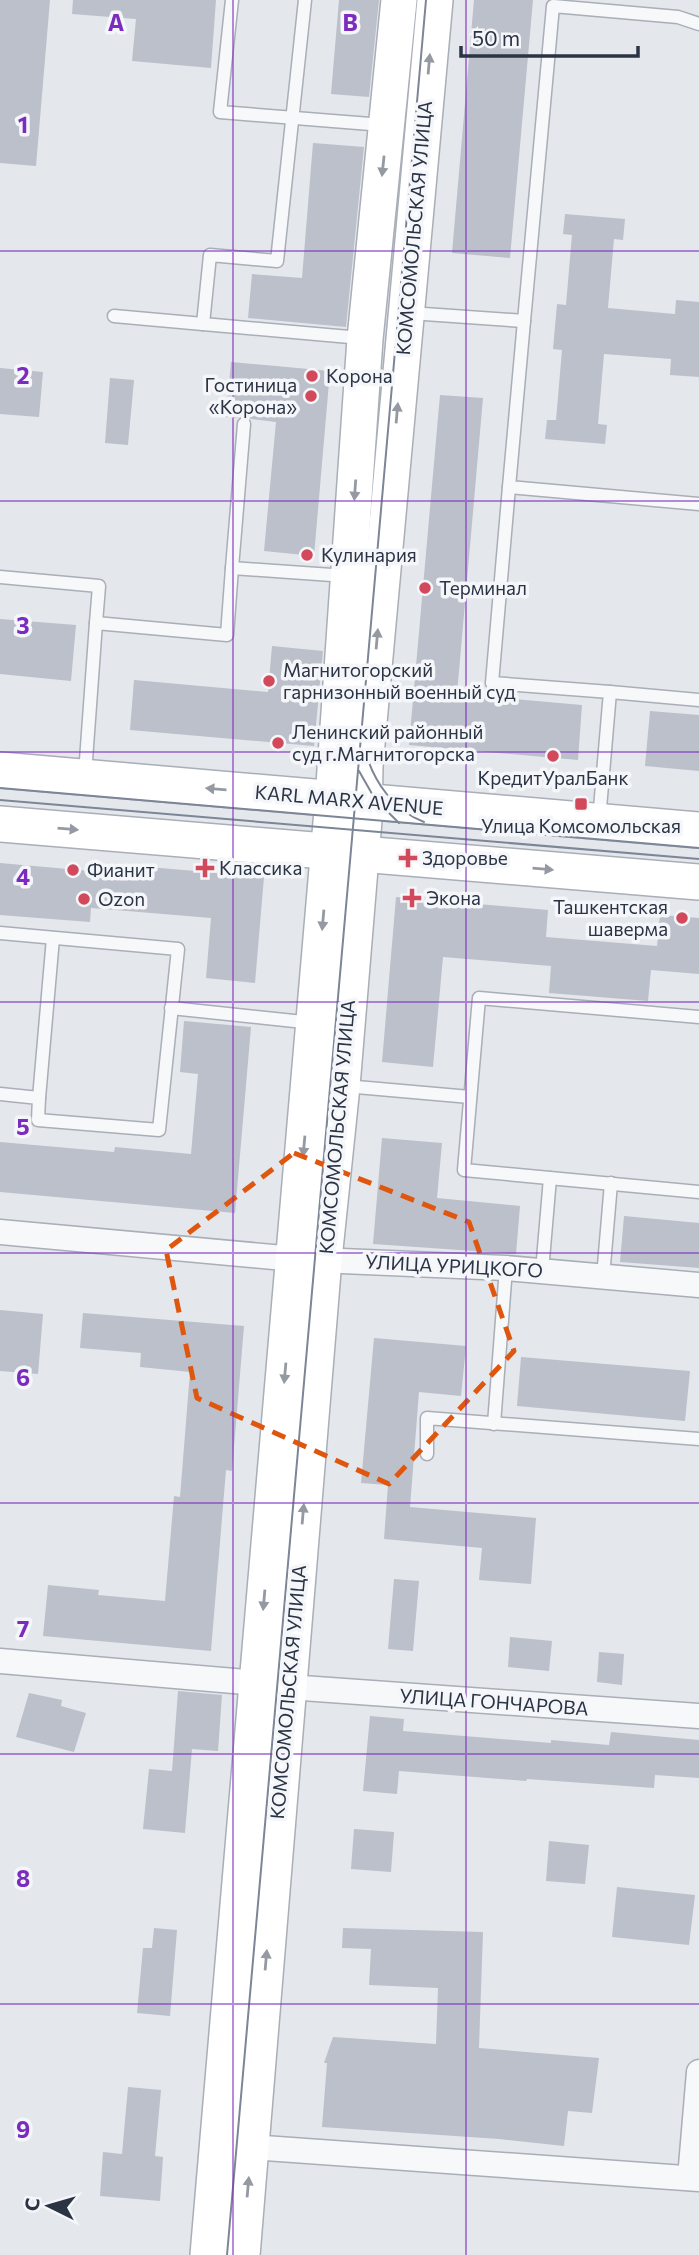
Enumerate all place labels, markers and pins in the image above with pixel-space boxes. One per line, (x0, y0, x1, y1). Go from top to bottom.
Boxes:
place label: Корона (326, 364, 393, 387)
marker: Корона (304, 368, 320, 384)
place label: Гостиница «Корона» (205, 373, 297, 418)
marker: Гостиница «Корона» (303, 388, 319, 404)
place label: Кулинария (321, 543, 417, 566)
marker: Кулинария (299, 547, 315, 563)
place label: Терминал (439, 576, 527, 599)
marker: Терминал (417, 580, 433, 596)
place label: Магнитогорский гарнизонный военный суд (283, 658, 516, 703)
marker: Магнитогорский гарнизонный военный суд (261, 673, 277, 689)
place label: Ленинский районный суд г.Магнитогорска (292, 720, 483, 765)
marker: Ленинский районный суд г.Магнитогорска (270, 735, 286, 751)
marker: КредитУралБанк (545, 748, 561, 764)
place label: КредитУралБанк (477, 766, 629, 789)
marker: Улица Комсомольская (573, 796, 589, 812)
place label: Улица Комсомольская (481, 814, 681, 837)
place label: Здоровье (422, 846, 508, 869)
marker: Здоровье (400, 850, 416, 866)
place label: Классика (219, 856, 302, 879)
place label: Фианит (87, 858, 155, 881)
marker: Классика (197, 860, 213, 876)
marker: Фианит (65, 862, 81, 878)
place label: Экона (426, 886, 481, 909)
place label: Ozon (98, 887, 145, 910)
marker: Экона (404, 890, 420, 906)
marker: Ozon (76, 891, 92, 907)
place label: Ташкентская шаверма (553, 895, 668, 940)
marker: Ташкентская шаверма (674, 910, 690, 926)

